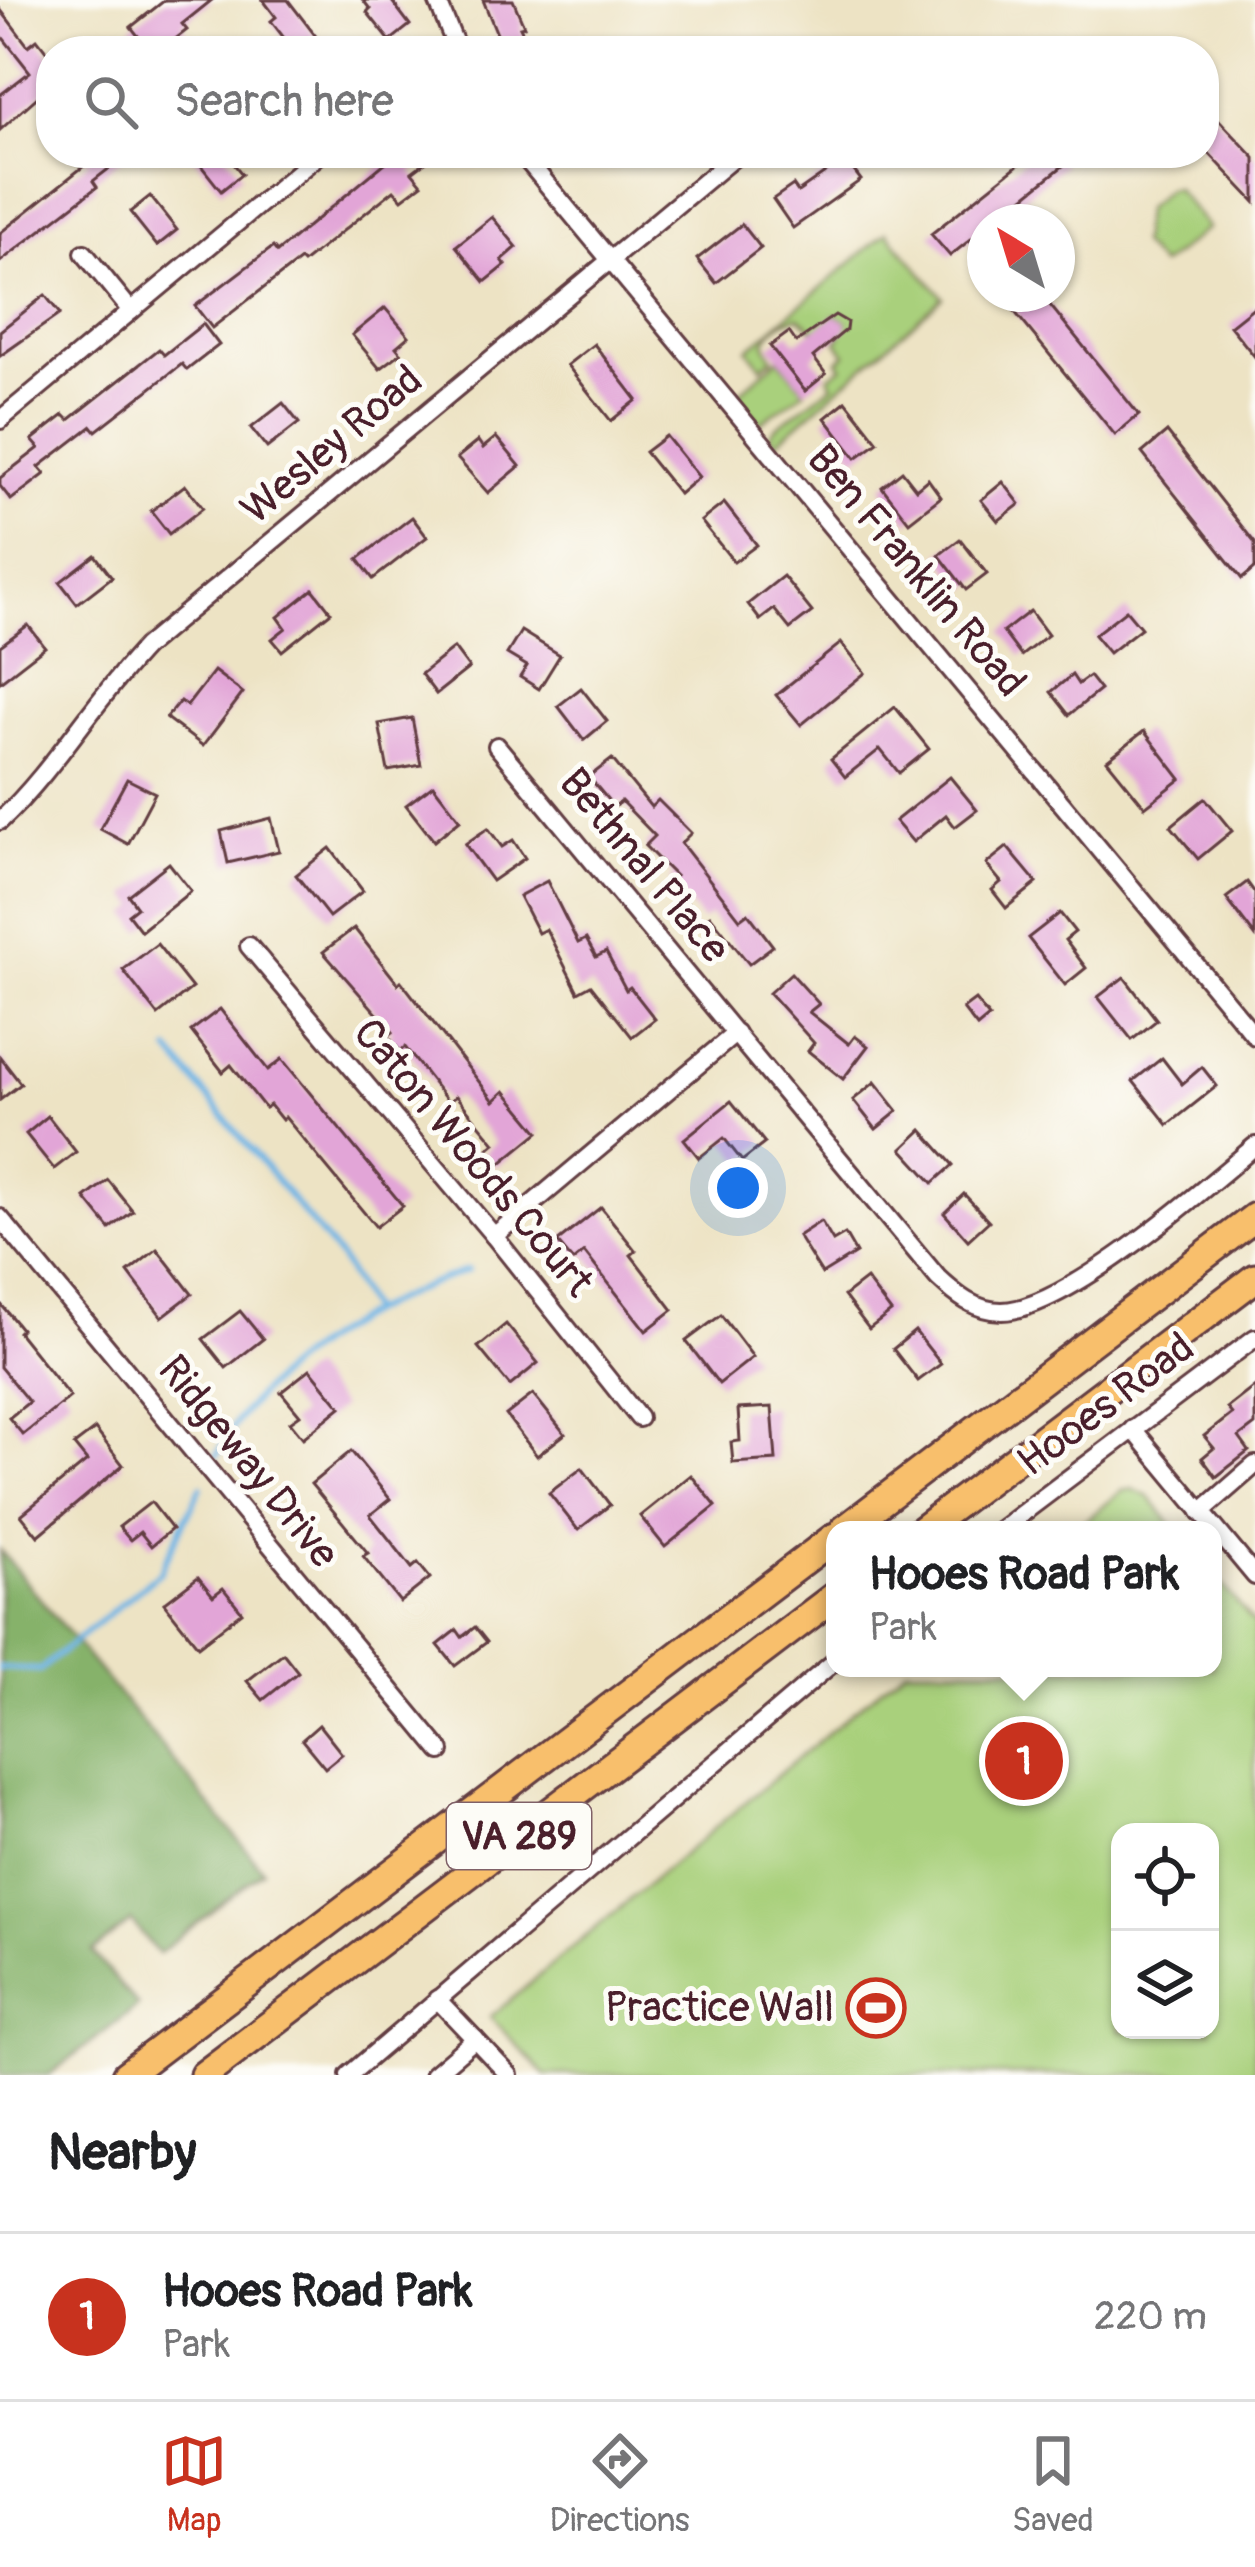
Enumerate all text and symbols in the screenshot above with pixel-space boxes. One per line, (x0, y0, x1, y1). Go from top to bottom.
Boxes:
search box (36, 36, 1219, 168)
icon: search (78, 69, 144, 135)
text: Search here (174, 74, 394, 130)
north arrow (967, 204, 1075, 312)
street label: Wesley Road (231, 354, 433, 536)
street label: Ben Franklin Road (795, 434, 1037, 708)
street label: Bethnal Place (548, 758, 741, 974)
street label: Caton Woods Court (342, 1008, 605, 1308)
your location (708, 1158, 768, 1218)
street label: Hooes Road (1008, 1322, 1204, 1488)
street label: Ridgeway Drive (146, 1345, 350, 1579)
popup (826, 1521, 1222, 1677)
text: Hooes Road Park (869, 1547, 1179, 1603)
text: Park (869, 1603, 937, 1652)
pin: 1 (985, 1716, 1063, 1806)
road number: VA 289 (447, 1803, 591, 1869)
map controls (1111, 1823, 1219, 2039)
button: locate (1111, 1823, 1219, 1931)
button: layers (1111, 1931, 1219, 2039)
sports icon: Practice Wall (845, 1977, 907, 2039)
place label: Practice Wall (605, 1982, 834, 2034)
text: Nearby (48, 2121, 196, 2185)
text: Hooes Road Park (162, 2264, 473, 2320)
text: 1 (79, 2292, 95, 2341)
text: 220 m (1094, 2292, 1207, 2341)
text: Park (162, 2320, 230, 2369)
tab: Map (161, 2428, 227, 2541)
tab: Directions (550, 2428, 690, 2541)
tab: Saved (1012, 2428, 1094, 2541)

